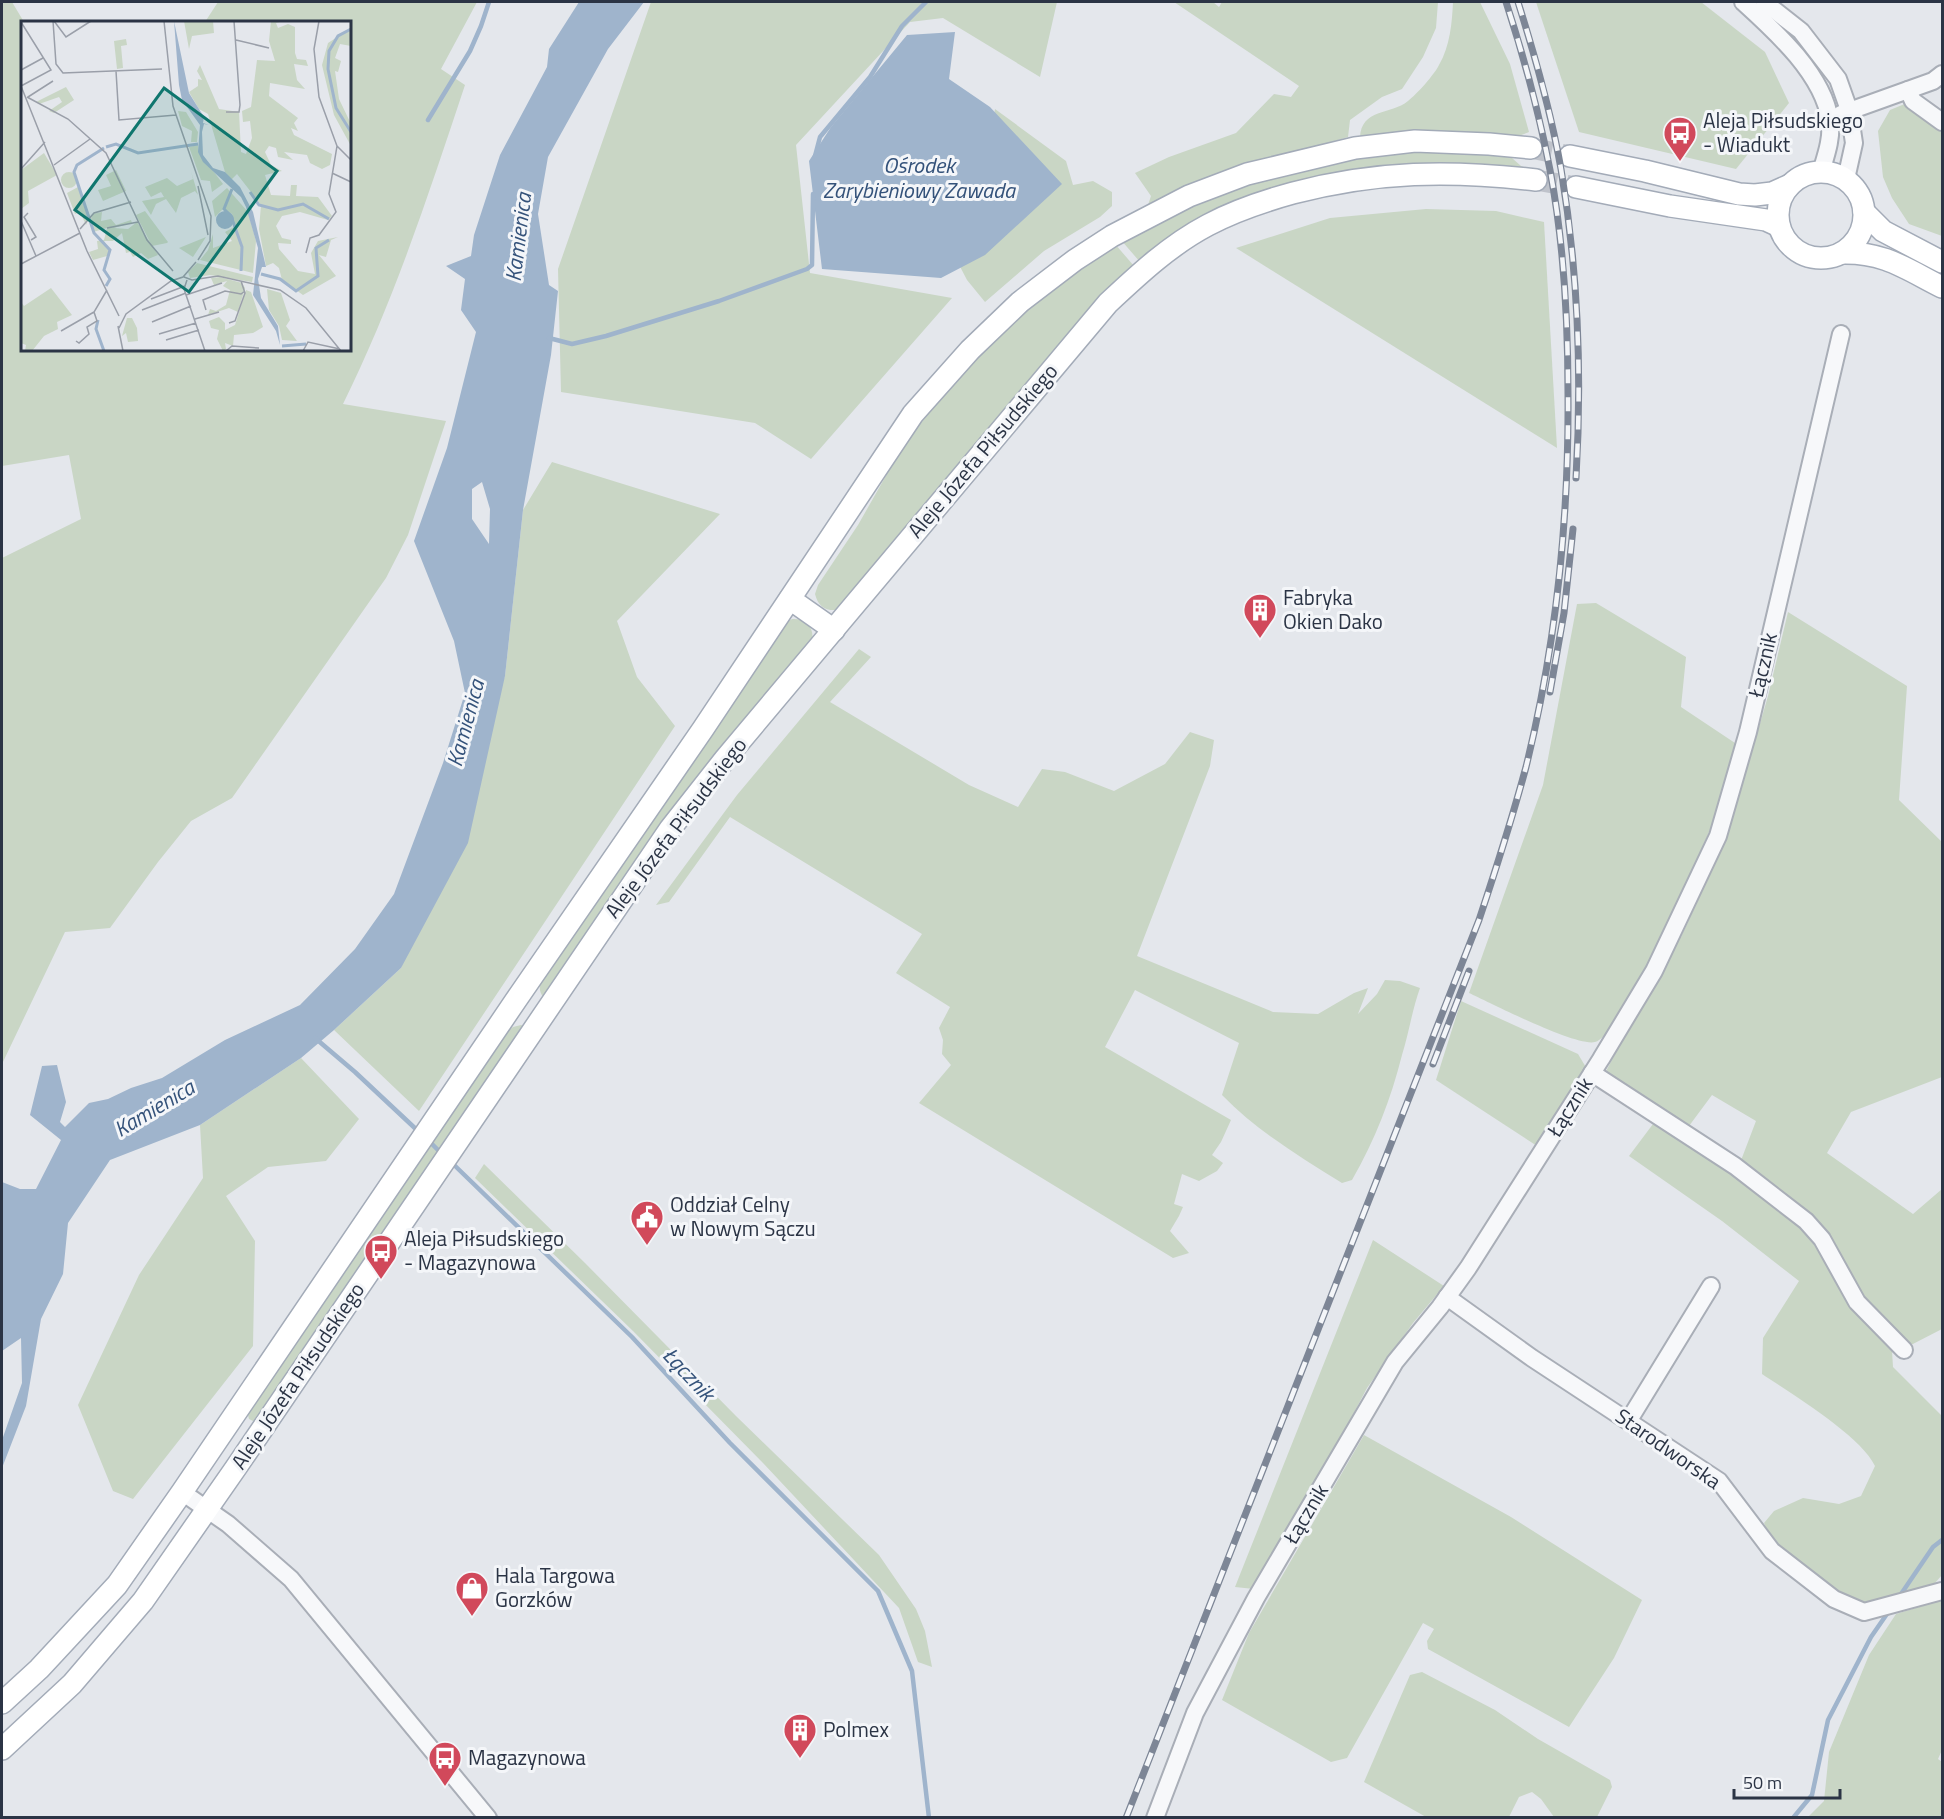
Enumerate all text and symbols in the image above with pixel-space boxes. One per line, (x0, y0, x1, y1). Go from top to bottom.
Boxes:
inset map (21, 21, 351, 351)
place label: Aleja Piłsudskiego - Wiadukt (1703, 104, 1863, 160)
bus stop icon: Aleja Piłsudskiego - Wiadukt (1662, 115, 1698, 162)
water label: Ośrodek Zarybieniowy Zawada (823, 148, 1017, 207)
water label: Kamienica (496, 189, 541, 283)
street label: Aleje Józefa Piłsudskiego (899, 356, 1065, 545)
place label: Fabryka Okien Dako (1283, 581, 1383, 637)
building icon: Fabryka Okien Dako (1242, 592, 1278, 639)
street label: Łącznik (1739, 629, 1785, 701)
water label: Kamienica (437, 674, 493, 770)
street label: Aleje Józefa Piłsudskiego (596, 730, 754, 925)
water label: Kamienica (107, 1069, 203, 1146)
street label: Łącznik (1538, 1070, 1600, 1143)
place label: Oddział Celny w Nowym Sączu (670, 1188, 816, 1244)
public building icon: Oddział Celny w Nowym Sączu (629, 1199, 665, 1246)
place label: Aleja Piłsudskiego - Magazynowa (404, 1222, 564, 1278)
bus stop icon: Aleja Piłsudskiego - Magazynowa (363, 1233, 399, 1280)
street label: Aleje Józefa Piłsudskiego (223, 1276, 372, 1475)
water label: Łącznik (655, 1339, 725, 1411)
street label: Starodworska (1609, 1400, 1728, 1497)
street label: Łącznik (1274, 1477, 1336, 1551)
place label: Hala Targowa Gorzków (495, 1559, 615, 1615)
shop icon: Hala Targowa Gorzków (454, 1570, 490, 1617)
building icon: Polmex (782, 1712, 818, 1759)
place label: Polmex (823, 1713, 889, 1745)
bus stop icon: Magazynowa (427, 1740, 463, 1787)
place label: Magazynowa (468, 1741, 586, 1773)
scale bar (1734, 1762, 1840, 1800)
text: 50 m (1743, 1769, 1782, 1796)

